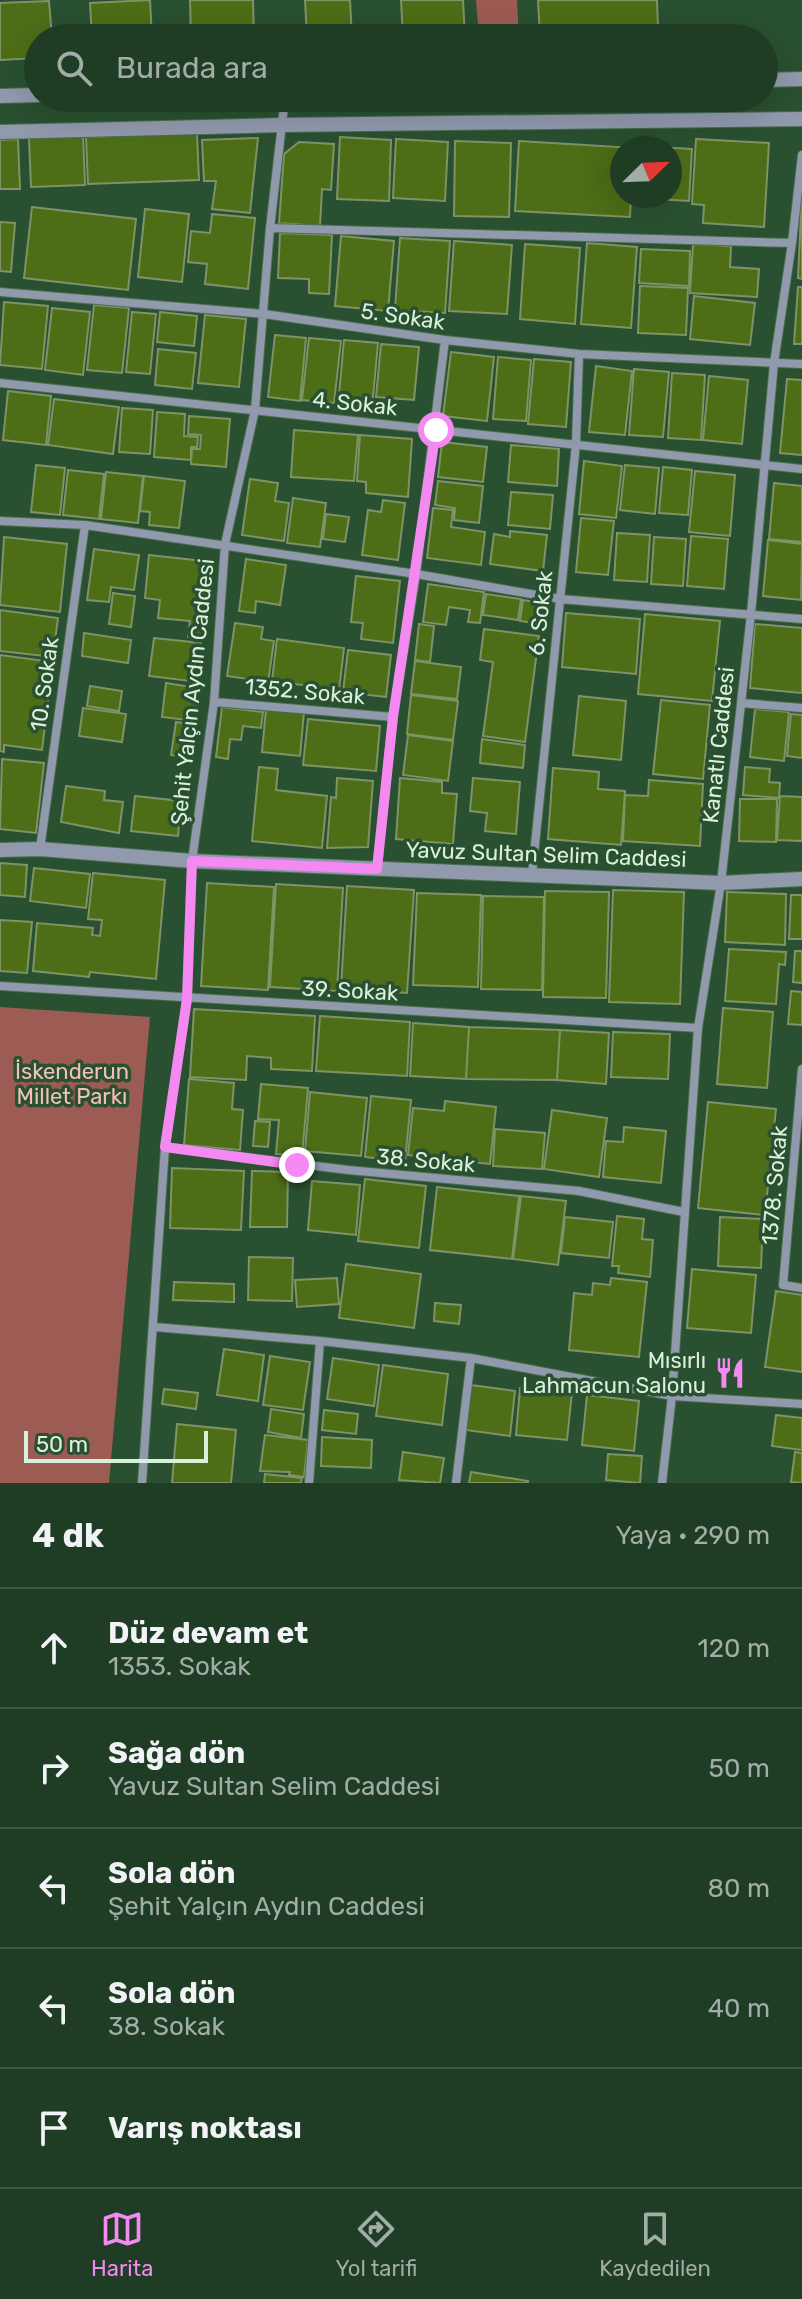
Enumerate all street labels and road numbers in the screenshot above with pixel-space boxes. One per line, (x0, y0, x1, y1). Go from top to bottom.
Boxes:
street label: 5. Sokak (359, 297, 447, 336)
street label: 4. Sokak (311, 386, 399, 421)
street label: Şehit Yalçın Aydın Caddesi (165, 557, 220, 827)
street label: 6. Sokak (523, 569, 558, 657)
street label: 10. Sokak (25, 635, 65, 733)
street label: Kanatlı Caddesi (697, 666, 740, 825)
street label: 1352. Sokak (244, 673, 367, 710)
street label: Yavuz Sultan Selim Caddesi (405, 836, 687, 873)
street label: 39. Sokak (301, 974, 400, 1007)
street label: 1378. Sokak (756, 1124, 793, 1246)
street label: 38. Sokak (376, 1143, 477, 1178)

